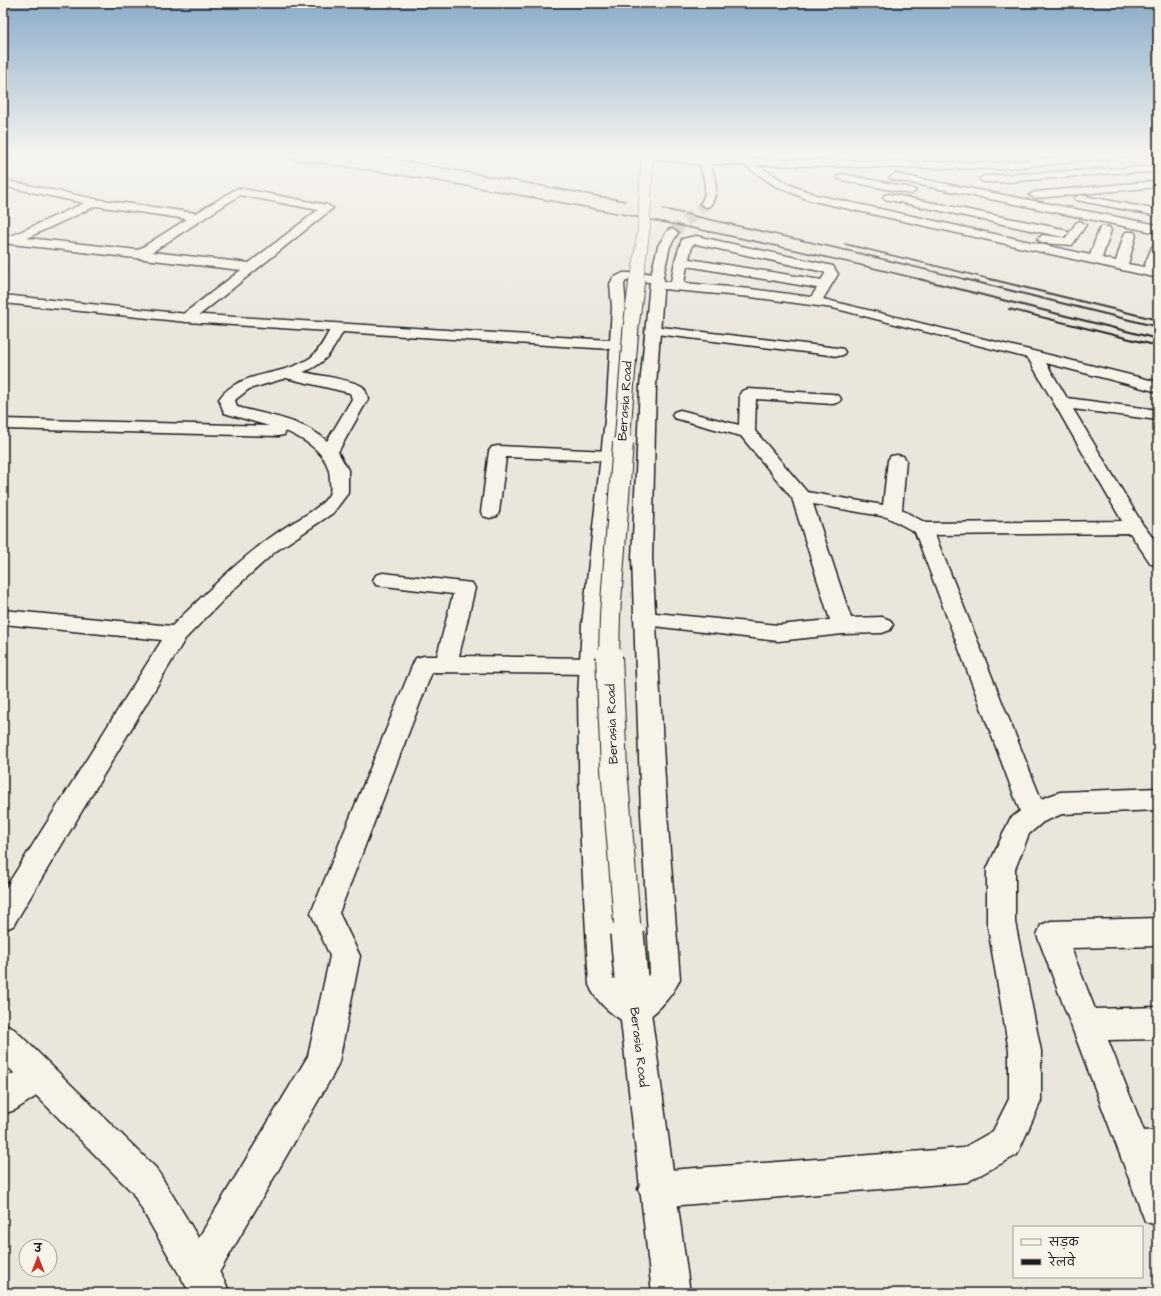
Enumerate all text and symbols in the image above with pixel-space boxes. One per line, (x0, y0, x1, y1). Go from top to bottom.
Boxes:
street label: Berasia Road (613, 360, 637, 442)
street label: Berasia Road (602, 683, 622, 764)
street label: Berasia Road (625, 1006, 653, 1088)
legend (1013, 1226, 1143, 1278)
text: सड़क (1048, 1234, 1080, 1251)
north arrow (18, 1238, 58, 1278)
text: उ (33, 1241, 43, 1256)
text: रेलवे (1047, 1251, 1076, 1271)

